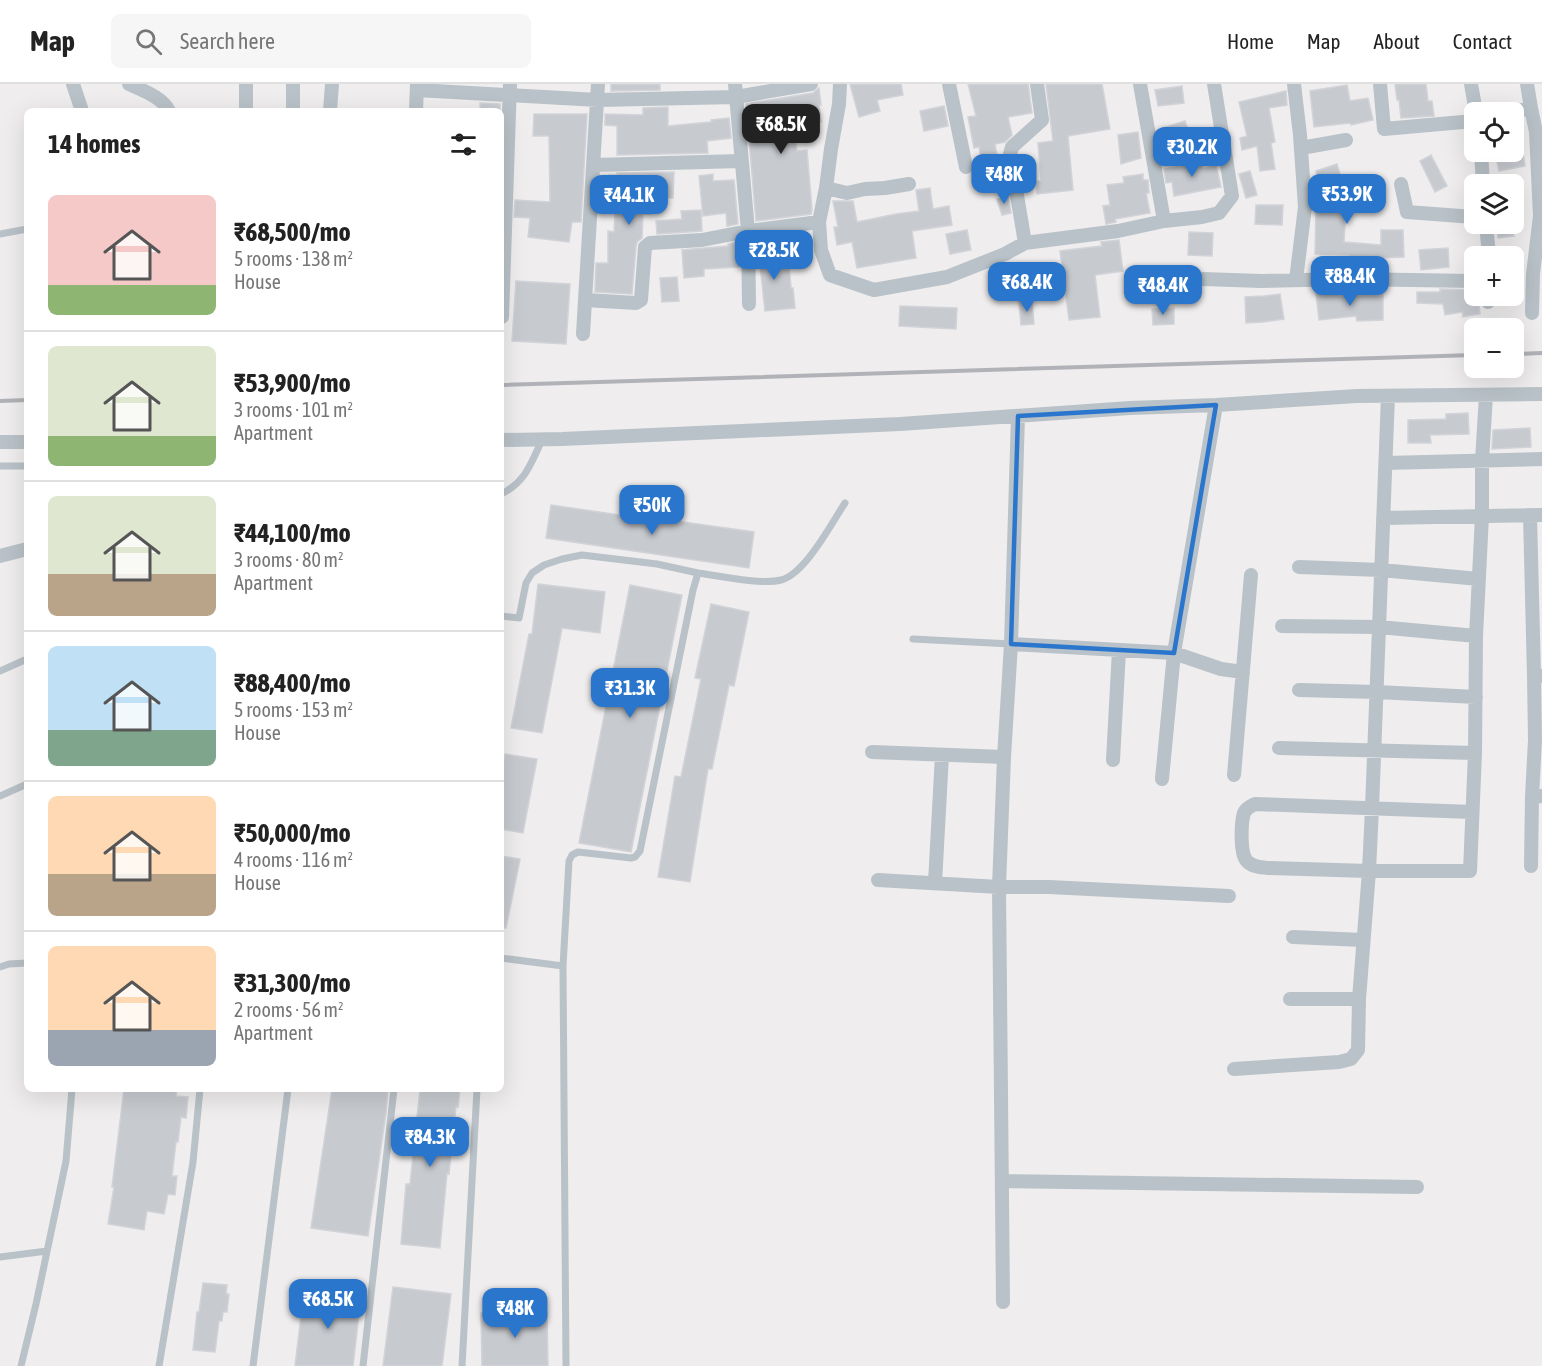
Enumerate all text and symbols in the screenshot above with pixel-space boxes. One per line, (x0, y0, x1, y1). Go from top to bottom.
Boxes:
search box (111, 14, 531, 68)
text: Map (30, 25, 75, 57)
icon: search (132, 25, 165, 58)
text: Search here (180, 28, 275, 54)
text: Home (1227, 29, 1274, 53)
text: Map (1307, 29, 1341, 53)
text: About (1374, 29, 1420, 53)
text: Contact (1453, 29, 1512, 53)
map controls (1464, 102, 1524, 378)
button: locate (1464, 102, 1524, 162)
pin: ₹68.5K (732, 104, 830, 155)
text: ₹68.5K (756, 112, 806, 135)
pin: ₹30.2K (1143, 127, 1241, 178)
icon: filters (447, 128, 480, 161)
text: 14 homes (48, 129, 141, 159)
text: ₹30.2K (1167, 135, 1217, 158)
pin: ₹48K (968, 154, 1040, 205)
text: ₹48K (985, 162, 1023, 185)
pin: ₹53.9K (1298, 174, 1396, 225)
button: layers (1464, 174, 1524, 234)
pin: ₹44.1K (580, 175, 678, 226)
text: ₹53.9K (1322, 182, 1372, 205)
text: ₹44.1K (604, 183, 654, 206)
text: ₹68,500/mo (234, 217, 351, 247)
icon: home (96, 219, 168, 291)
pin: ₹28.5K (725, 230, 823, 281)
text: ₹28.5K (749, 238, 799, 261)
button: + (1464, 246, 1524, 306)
text: 5 rooms · 138 m² (234, 247, 353, 270)
pin: ₹88.4K (1301, 256, 1399, 307)
pin: ₹68.4K (978, 262, 1076, 313)
text: ₹88.4K (1325, 264, 1375, 287)
pin: ₹48.4K (1114, 265, 1212, 316)
text: House (234, 270, 281, 293)
text: ₹68.4K (1002, 270, 1052, 293)
text: ₹48.4K (1138, 273, 1188, 296)
button: − (1464, 318, 1524, 378)
text: ₹53,900/mo (234, 368, 351, 398)
icon: home (96, 370, 168, 442)
text: 3 rooms · 101 m² (234, 398, 353, 421)
text: Apartment (234, 421, 313, 444)
pin: ₹50K (616, 485, 688, 536)
text: ₹50K (633, 493, 671, 516)
text: ₹44,100/mo (234, 518, 351, 548)
icon: home (96, 520, 168, 592)
text: 3 rooms · 80 m² (234, 548, 344, 571)
text: Apartment (234, 571, 313, 594)
text: ₹88,400/mo (234, 668, 351, 698)
pin: ₹31.3K (581, 668, 679, 719)
icon: home (96, 670, 168, 742)
text: ₹31.3K (605, 676, 655, 699)
text: 5 rooms · 153 m² (234, 698, 353, 721)
text: House (234, 721, 281, 744)
text: ₹50,000/mo (234, 818, 351, 848)
icon: home (96, 820, 168, 892)
text: 4 rooms · 116 m² (234, 848, 353, 871)
text: House (234, 871, 281, 894)
text: ₹31,300/mo (234, 968, 351, 998)
icon: home (96, 970, 168, 1042)
text: 2 rooms · 56 m² (234, 998, 344, 1021)
text: Apartment (234, 1021, 313, 1044)
pin: ₹84.3K (381, 1117, 479, 1168)
text: ₹84.3K (405, 1125, 455, 1148)
pin: ₹68.5K (279, 1279, 377, 1330)
text: ₹68.5K (303, 1287, 353, 1310)
pin: ₹48K (479, 1288, 551, 1339)
text: ₹48K (496, 1296, 534, 1319)

